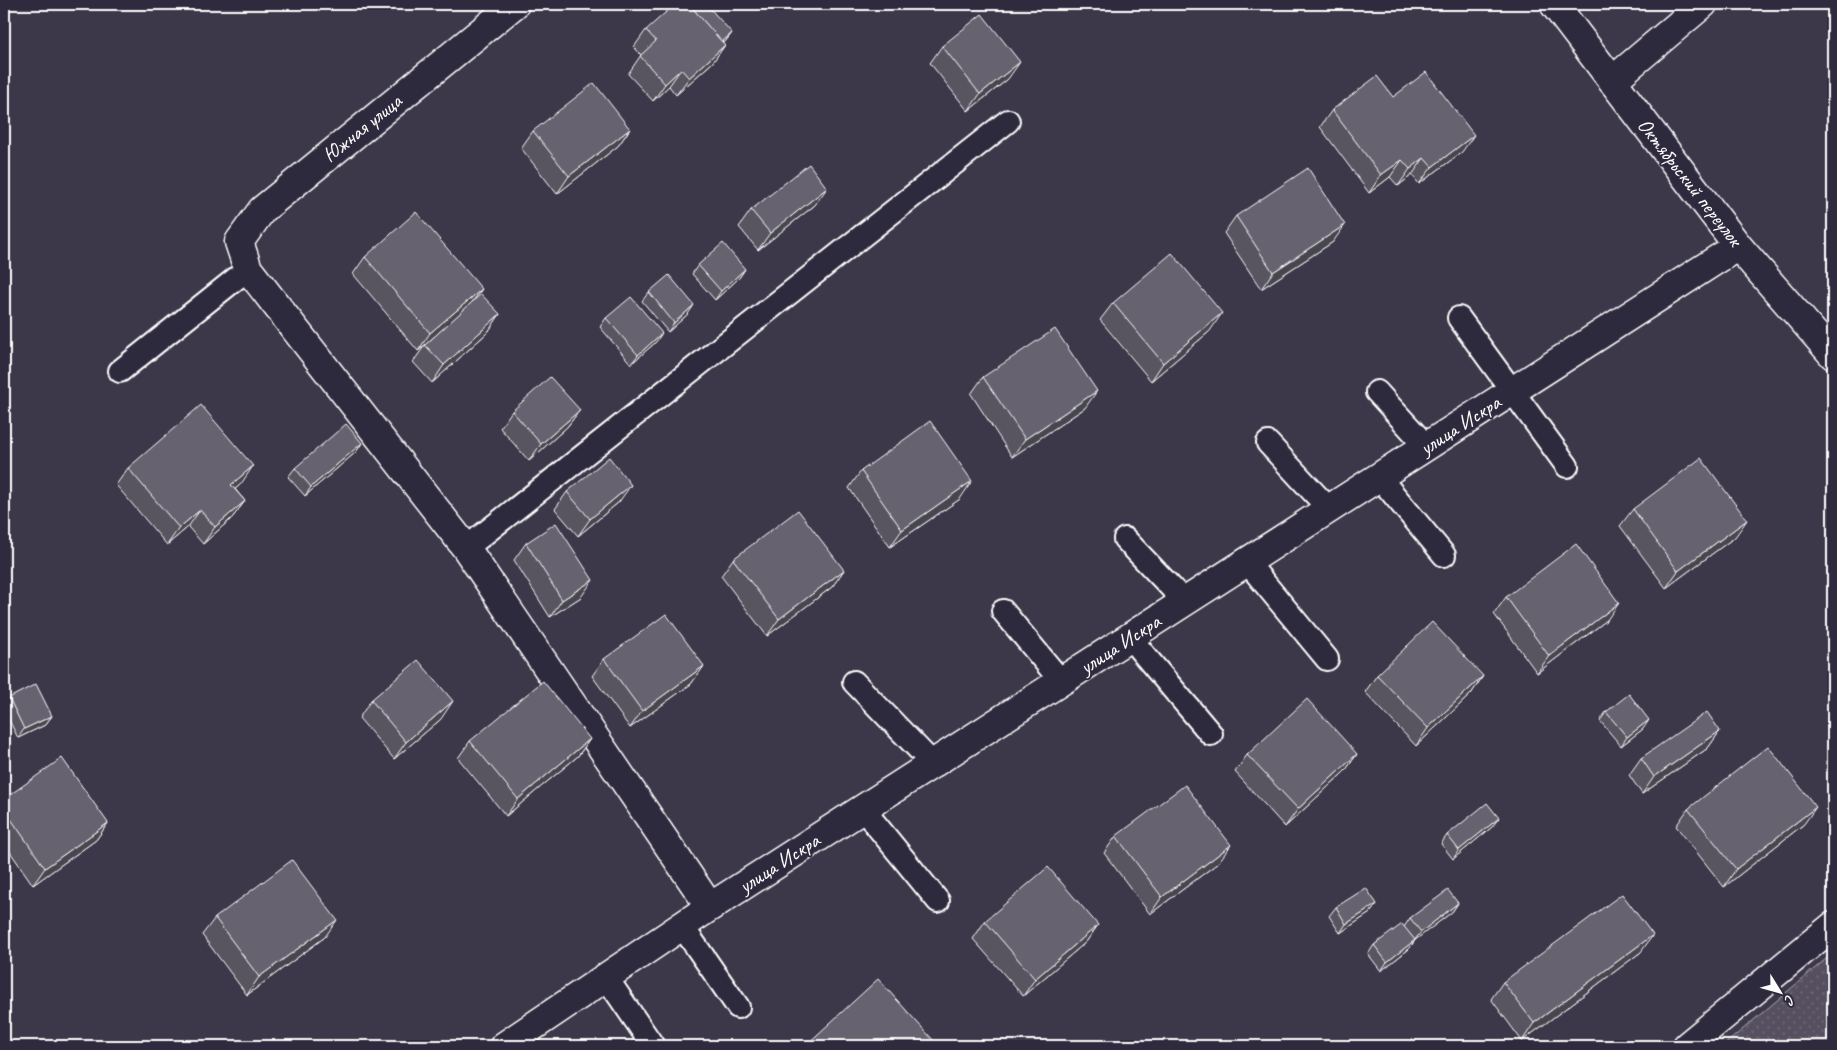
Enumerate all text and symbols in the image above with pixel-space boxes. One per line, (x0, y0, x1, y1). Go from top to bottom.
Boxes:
street label: Южная улица (317, 87, 408, 168)
street label: Октябрьский переулок (1632, 113, 1749, 253)
street label: улица Искра (1413, 388, 1507, 462)
street label: улица Искра (1073, 607, 1167, 681)
street label: улица Искра (732, 826, 826, 900)
north arrow (1754, 968, 1804, 1018)
text: С (1780, 992, 1799, 1009)

